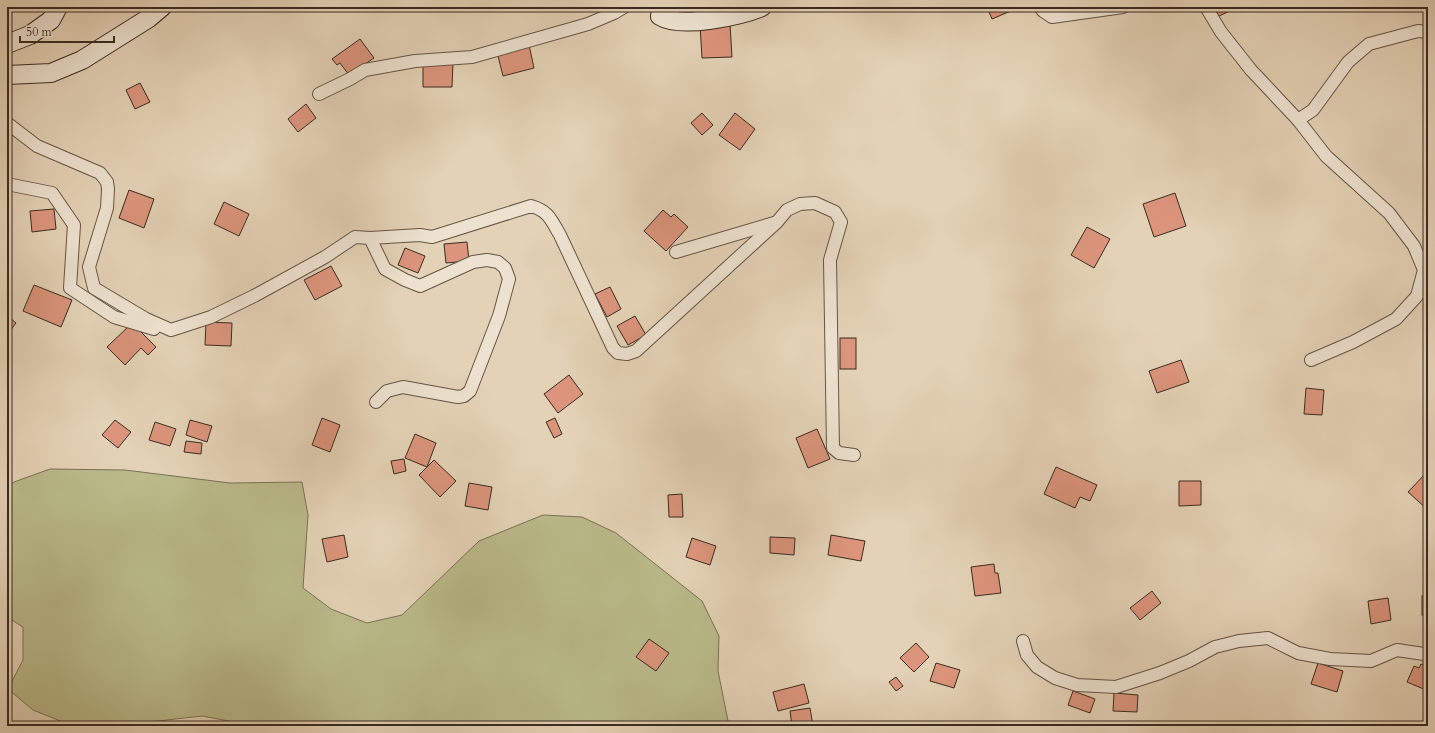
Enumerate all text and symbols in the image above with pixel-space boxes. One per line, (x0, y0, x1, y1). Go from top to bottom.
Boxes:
scale bar (20, 18, 114, 44)
text: 50 m (26, 24, 53, 40)

